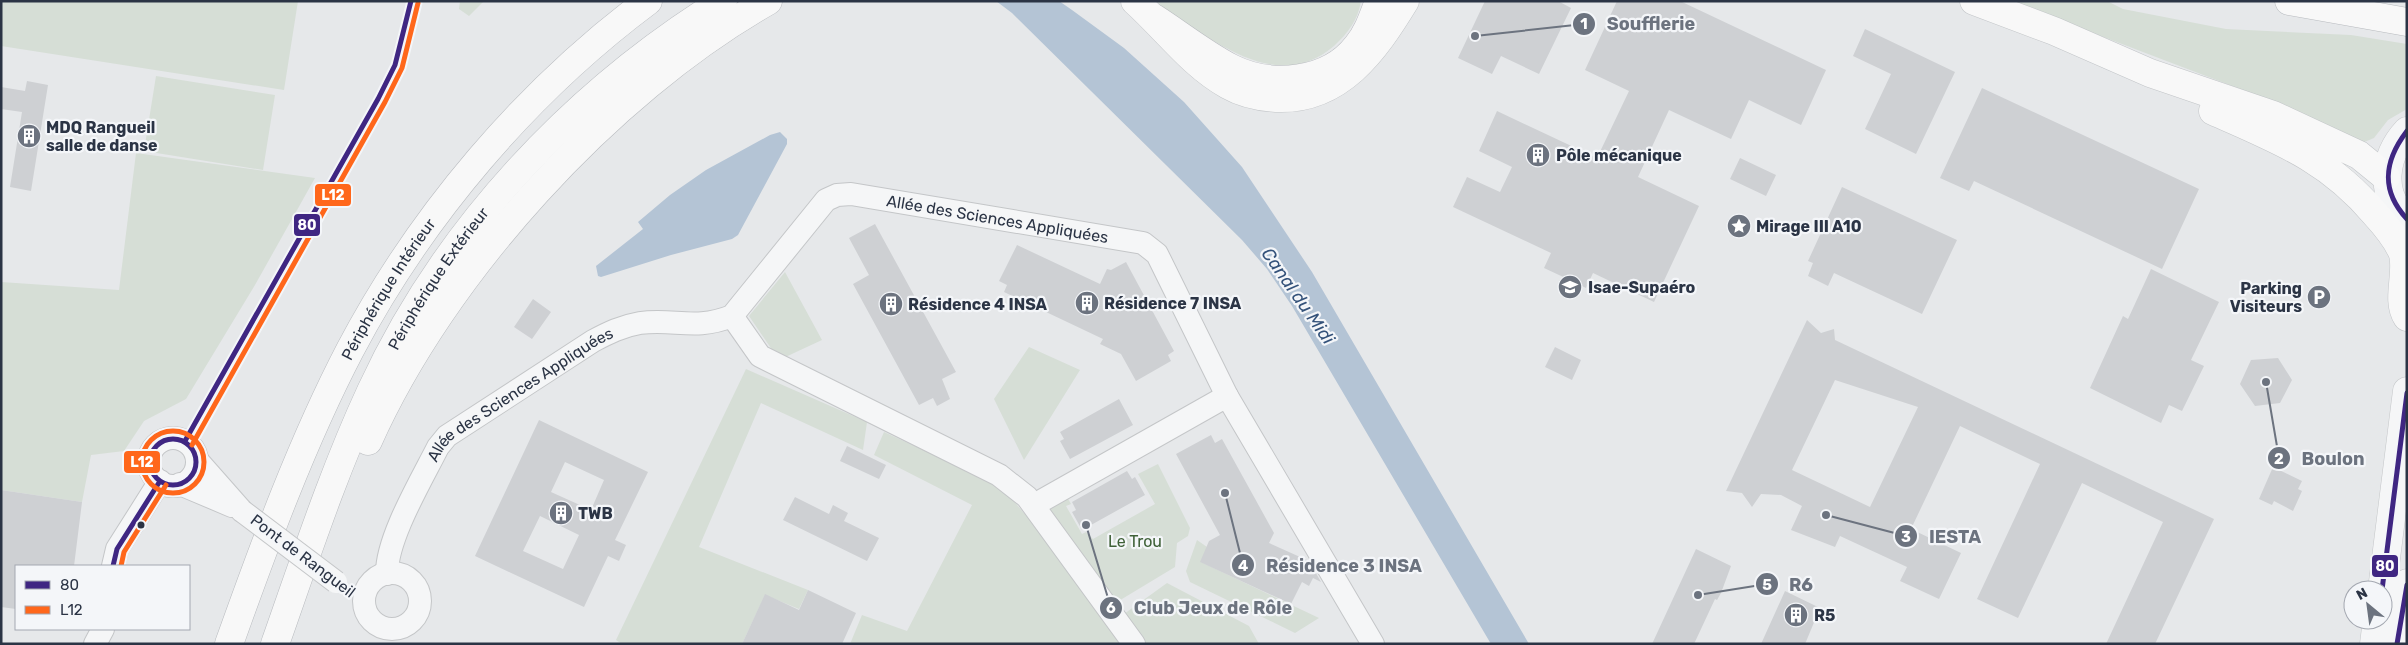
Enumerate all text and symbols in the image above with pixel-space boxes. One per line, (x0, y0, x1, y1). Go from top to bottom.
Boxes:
callout: Soufflerie (1572, 8, 1705, 41)
text: Soufflerie (1607, 13, 1696, 35)
text: 1 (1580, 15, 1588, 33)
place label: MDQ Rangueil salle de danse (46, 118, 158, 155)
building icon: MDQ Rangueil salle de danse (16, 123, 42, 149)
building icon: Pôle mécanique (1525, 142, 1551, 168)
place label: Pôle mécanique (1556, 146, 1682, 165)
line badge: L12 (314, 183, 352, 207)
text: L12 (321, 187, 345, 204)
street label: Allée des Sciences Appliquées (885, 191, 1110, 247)
street label: Périphérique Extérieur (384, 203, 492, 353)
line badge: 80 (293, 213, 321, 237)
place icon: Mirage III A10 (1726, 213, 1752, 239)
street label: Périphérique Intérieur (337, 214, 439, 363)
text: 80 (298, 217, 317, 234)
place label: Mirage III A10 (1756, 217, 1862, 236)
water label: Canal du Midi (1257, 244, 1340, 349)
school or university icon: Isae-Supaéro (1557, 274, 1583, 300)
place label: Isae-Supaéro (1588, 278, 1696, 297)
place label: Parking Visiteurs (2230, 279, 2302, 316)
parking icon: Parking Visiteurs (2306, 284, 2332, 310)
building icon: Résidence 7 INSA (1074, 290, 1100, 316)
building icon: Résidence 4 INSA (878, 291, 904, 317)
place label: Résidence 7 INSA (1104, 294, 1242, 313)
place label: Résidence 4 INSA (908, 295, 1048, 314)
street label: Allée des Sciences Appliquées (423, 323, 616, 465)
callout: Boulon (2267, 442, 2375, 475)
text: Boulon (2302, 448, 2364, 470)
line badge: L12 (123, 450, 161, 474)
text: 2 (2274, 450, 2284, 468)
text: L12 (130, 454, 154, 471)
building icon: TWB (548, 500, 574, 526)
place label: TWB (578, 504, 613, 523)
street label: Pont de Rangueil (247, 510, 359, 602)
unlabelled marker (136, 520, 146, 530)
callout: IESTA (1894, 520, 1991, 553)
text: IESTA (1929, 526, 1981, 548)
text: 3 (1901, 528, 1911, 546)
park label: Le Trou (1108, 532, 1162, 551)
callout: Résidence 3 INSA (1231, 549, 1432, 582)
line badge: 80 (2371, 554, 2399, 578)
text: Résidence 3 INSA (1266, 555, 1422, 577)
text: 4 (1238, 557, 1248, 575)
text: 80 (2376, 558, 2395, 575)
legend (15, 565, 190, 630)
callout: R6 (1754, 568, 1823, 601)
text: R6 (1789, 574, 1813, 596)
text: 80 (60, 576, 79, 594)
text: 5 (1762, 576, 1772, 594)
north arrow (2343, 580, 2393, 630)
text: N (2353, 584, 2370, 604)
callout: Club Jeux de Rôle (1099, 592, 1302, 625)
text: Club Jeux de Rôle (1134, 597, 1292, 619)
text: 6 (1106, 599, 1116, 617)
text: L12 (60, 601, 83, 619)
building icon: R5 (1783, 602, 1809, 628)
place label: R5 (1814, 606, 1835, 625)

